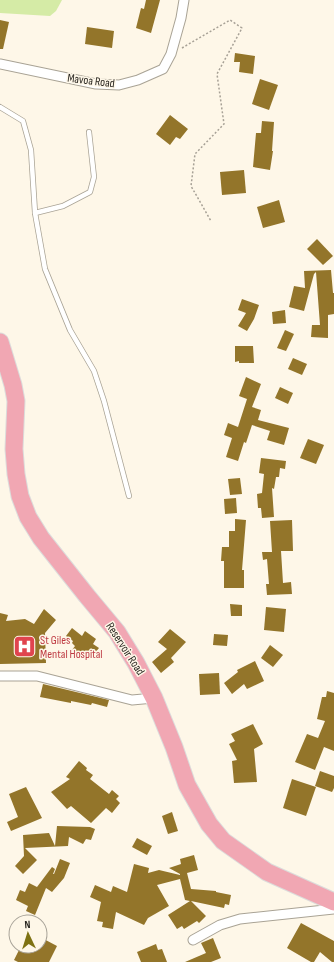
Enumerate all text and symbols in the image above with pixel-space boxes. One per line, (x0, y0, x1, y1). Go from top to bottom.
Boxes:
street label: Mavoa Road (66, 71, 116, 91)
street label: Reservoir Road (102, 620, 148, 678)
place label: St Giles Mental Hospital (40, 633, 103, 662)
hospital icon: St Giles Mental Hospital (12, 634, 38, 660)
north arrow (8, 914, 48, 954)
text: N (24, 918, 31, 931)

